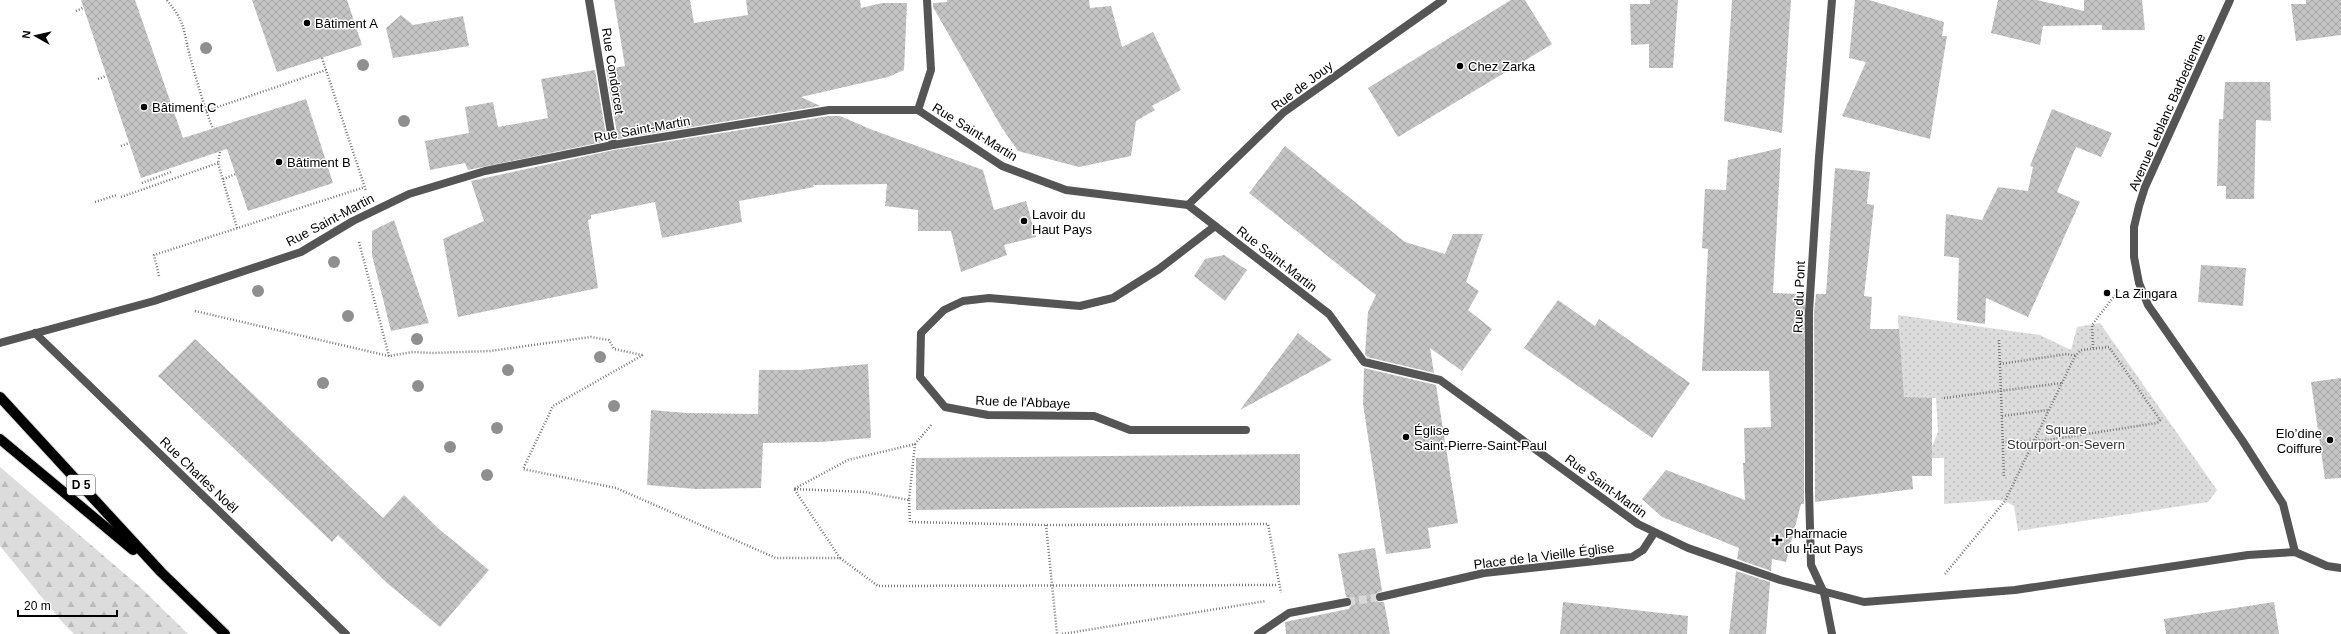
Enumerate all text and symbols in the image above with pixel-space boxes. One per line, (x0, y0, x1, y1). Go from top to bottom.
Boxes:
north arrow (16, 16, 56, 56)
place label: Bâtiment A (315, 16, 378, 31)
marker: Bâtiment A (302, 18, 312, 28)
street label: Rue Condorcet (599, 27, 627, 116)
text: N (20, 30, 33, 39)
street label: Avenue Leblanc Barbedienne (2126, 31, 2208, 193)
street label: Rue de Jouy (1268, 58, 1336, 114)
place label: Chez Zarka (1468, 59, 1536, 74)
marker: Chez Zarka (1455, 61, 1465, 71)
place label: Bâtiment C (152, 100, 216, 115)
street label: Rue Saint-Martin (930, 100, 1020, 164)
marker: Bâtiment C (139, 102, 149, 112)
street label: Rue Saint-Martin (593, 113, 691, 145)
place label: Bâtiment B (287, 155, 351, 170)
marker: Bâtiment B (274, 157, 284, 167)
street label: Rue Saint-Martin (283, 190, 377, 250)
place label: Lavoir du Haut Pays (1032, 207, 1092, 237)
marker: Lavoir du Haut Pays (1019, 216, 1029, 226)
street label: Rue Saint-Martin (1234, 223, 1320, 295)
street label: Rue du Pont (1790, 260, 1808, 333)
place label: La Zingara (2115, 286, 2178, 301)
marker: La Zingara (2102, 288, 2112, 298)
street label: Rue de l'Abbaye (975, 393, 1071, 411)
park label: Square Stourport-on-Severn (2007, 422, 2125, 452)
place label: Église Saint-Pierre-Saint-Paul (1414, 423, 1547, 453)
place label: Elo’dine Coiffure (2276, 426, 2322, 456)
marker: Église Saint-Pierre-Saint-Paul (1401, 432, 1411, 442)
street label: Rue Charles Noël (157, 434, 241, 516)
marker: Elo’dine Coiffure (2325, 435, 2335, 445)
street label: Rue Saint-Martin (1562, 451, 1650, 521)
road number: D 5 (67, 475, 95, 495)
place label: Pharmacie du Haut Pays (1785, 526, 1864, 556)
marker: Pharmacie du Haut Pays (1772, 535, 1782, 545)
street label: Place de la Vieille Église (1473, 540, 1615, 572)
scale bar (18, 592, 117, 618)
text: 20 m (24, 599, 51, 613)

